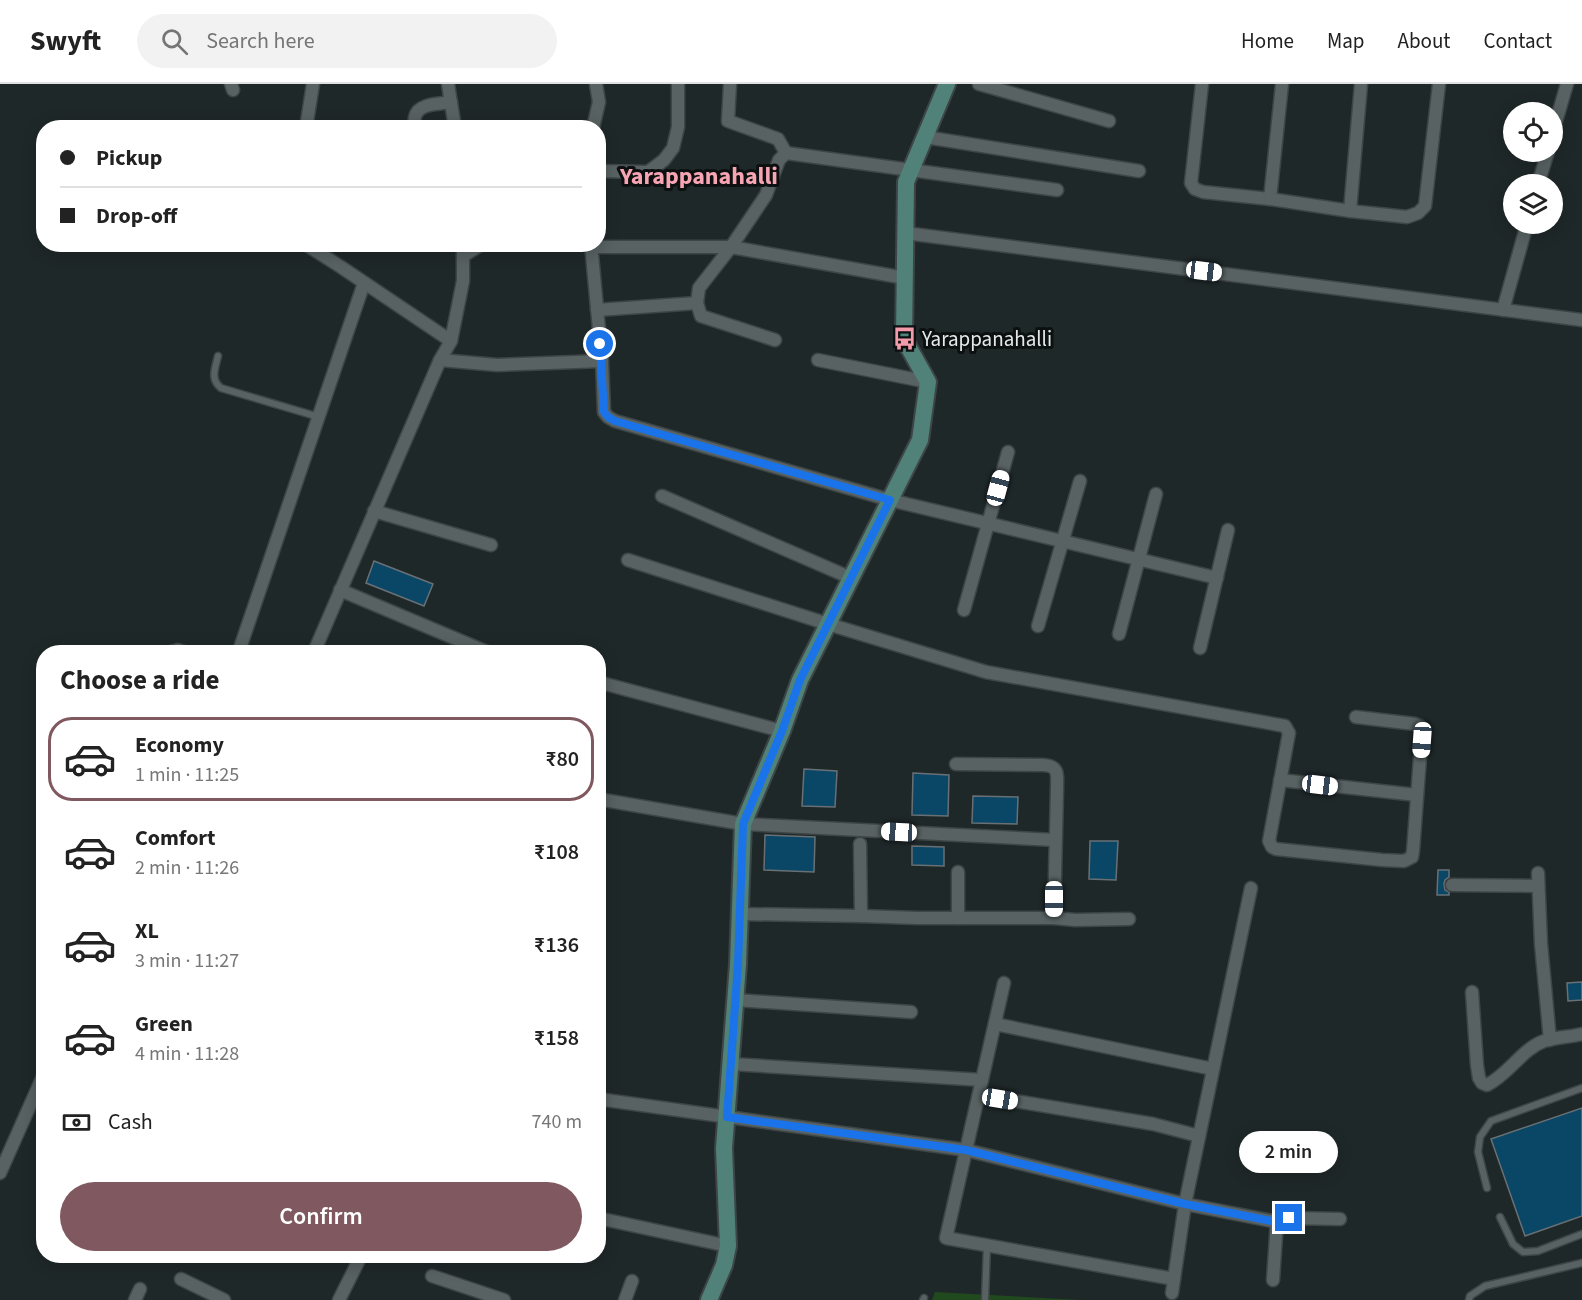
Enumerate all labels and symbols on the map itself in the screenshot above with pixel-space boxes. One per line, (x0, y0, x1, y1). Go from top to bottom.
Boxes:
district label: Yarappanahalli (619, 159, 778, 194)
car (1185, 260, 1223, 282)
place label: Yarappanahalli (921, 324, 1052, 354)
bus stop icon: Yarappanahalli (891, 326, 917, 352)
route start (586, 330, 613, 357)
car (985, 468, 1011, 508)
car (1412, 721, 1432, 759)
car (1301, 774, 1339, 796)
car (881, 822, 917, 842)
car (1045, 881, 1063, 917)
car (981, 1087, 1019, 1111)
callout: 2 min (1240, 1131, 1338, 1173)
route end (1275, 1204, 1302, 1231)

